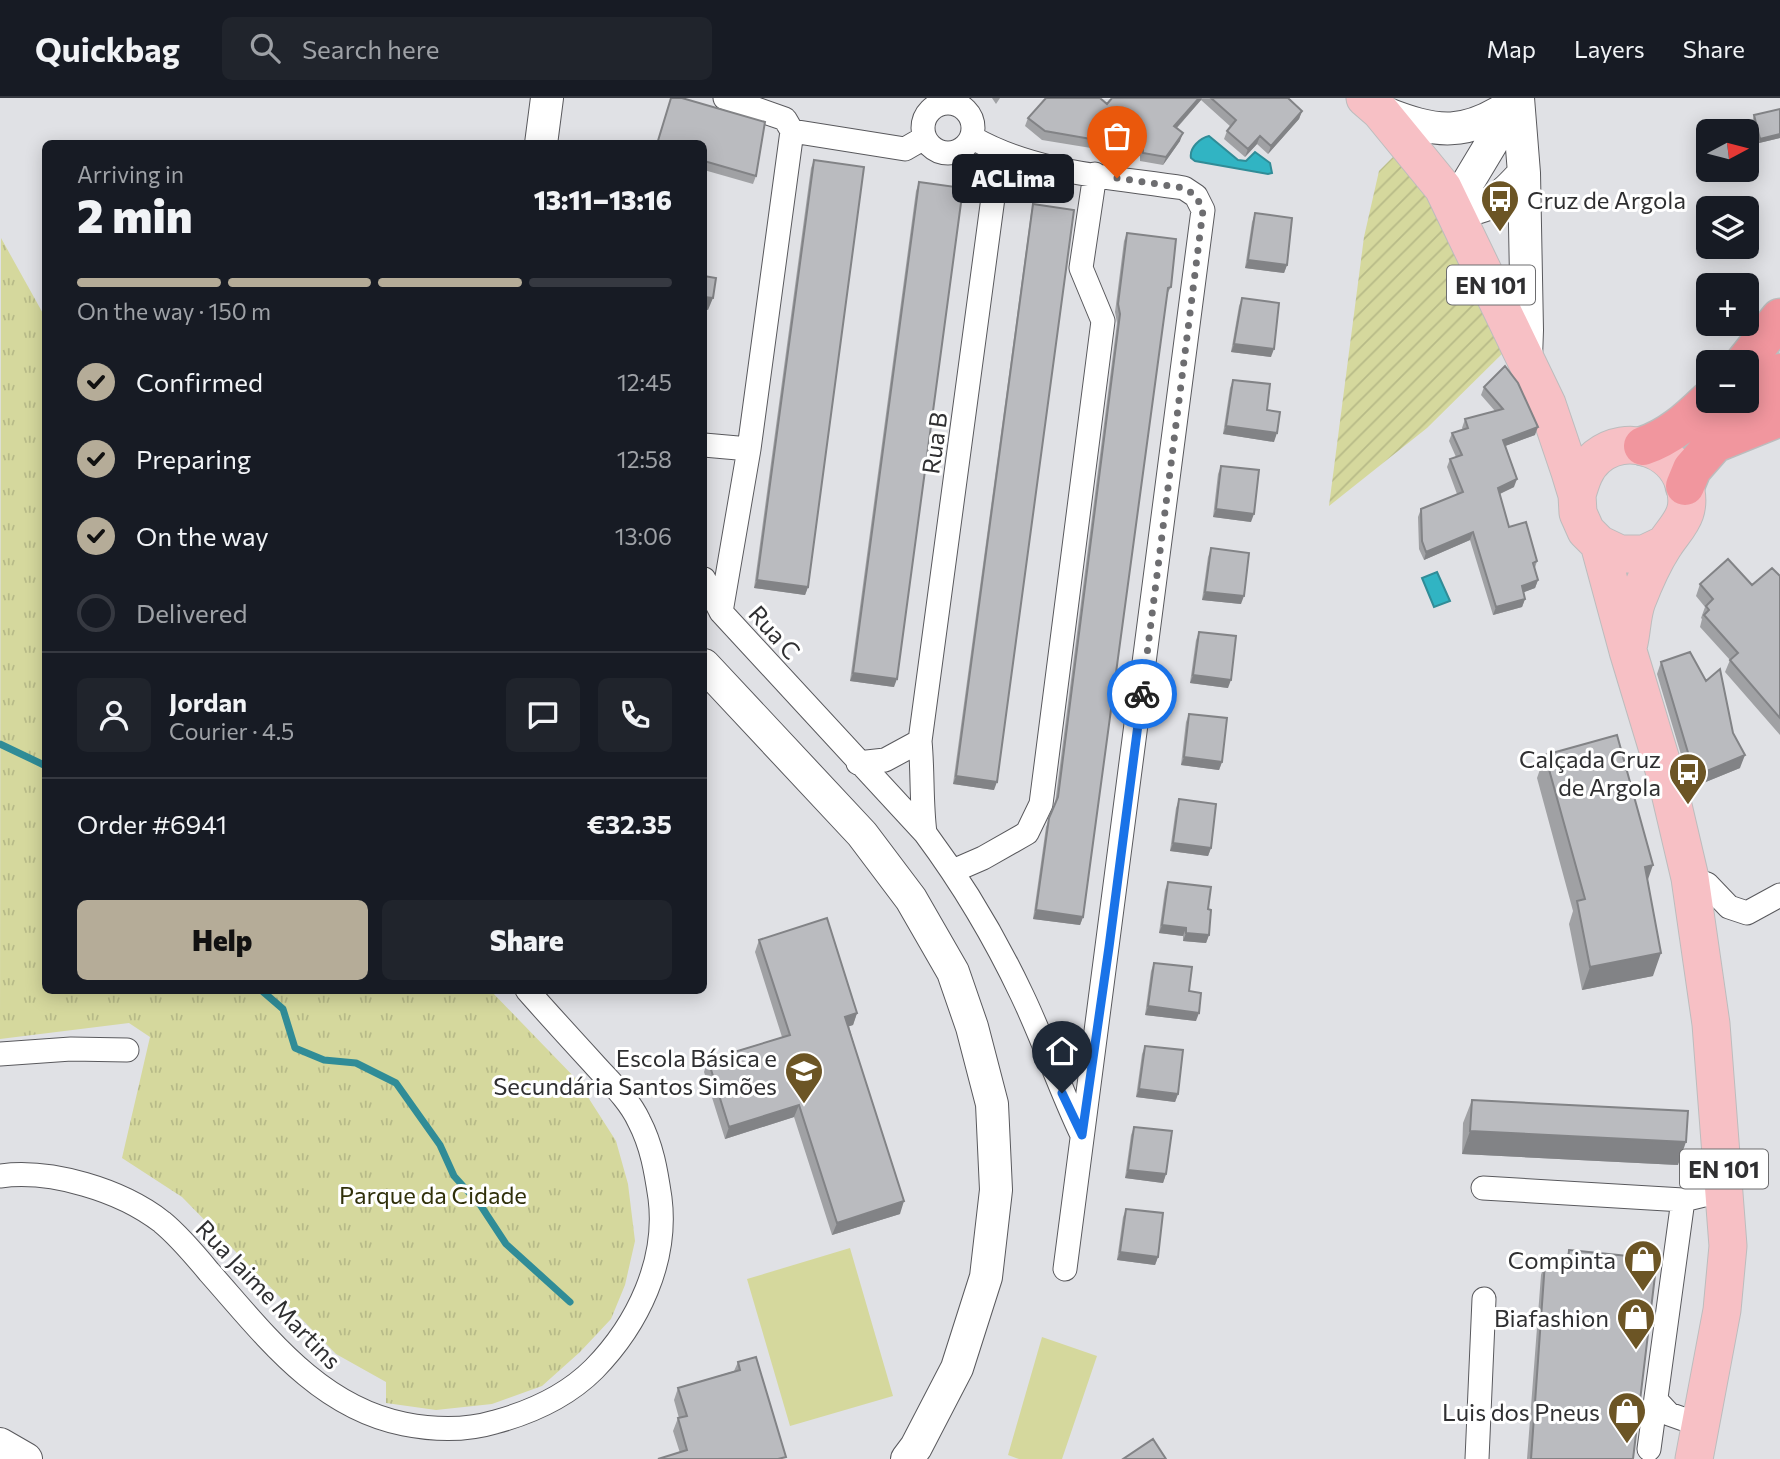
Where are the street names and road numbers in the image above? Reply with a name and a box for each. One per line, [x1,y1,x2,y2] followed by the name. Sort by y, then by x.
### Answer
[1447,266,1535,304] road number: EN 101
[915,410,953,476] street label: Rua B
[743,599,807,665] street label: Rua C
[1680,1150,1768,1188] road number: EN 101
[191,1213,347,1375] street label: Rua Jaime Martins

